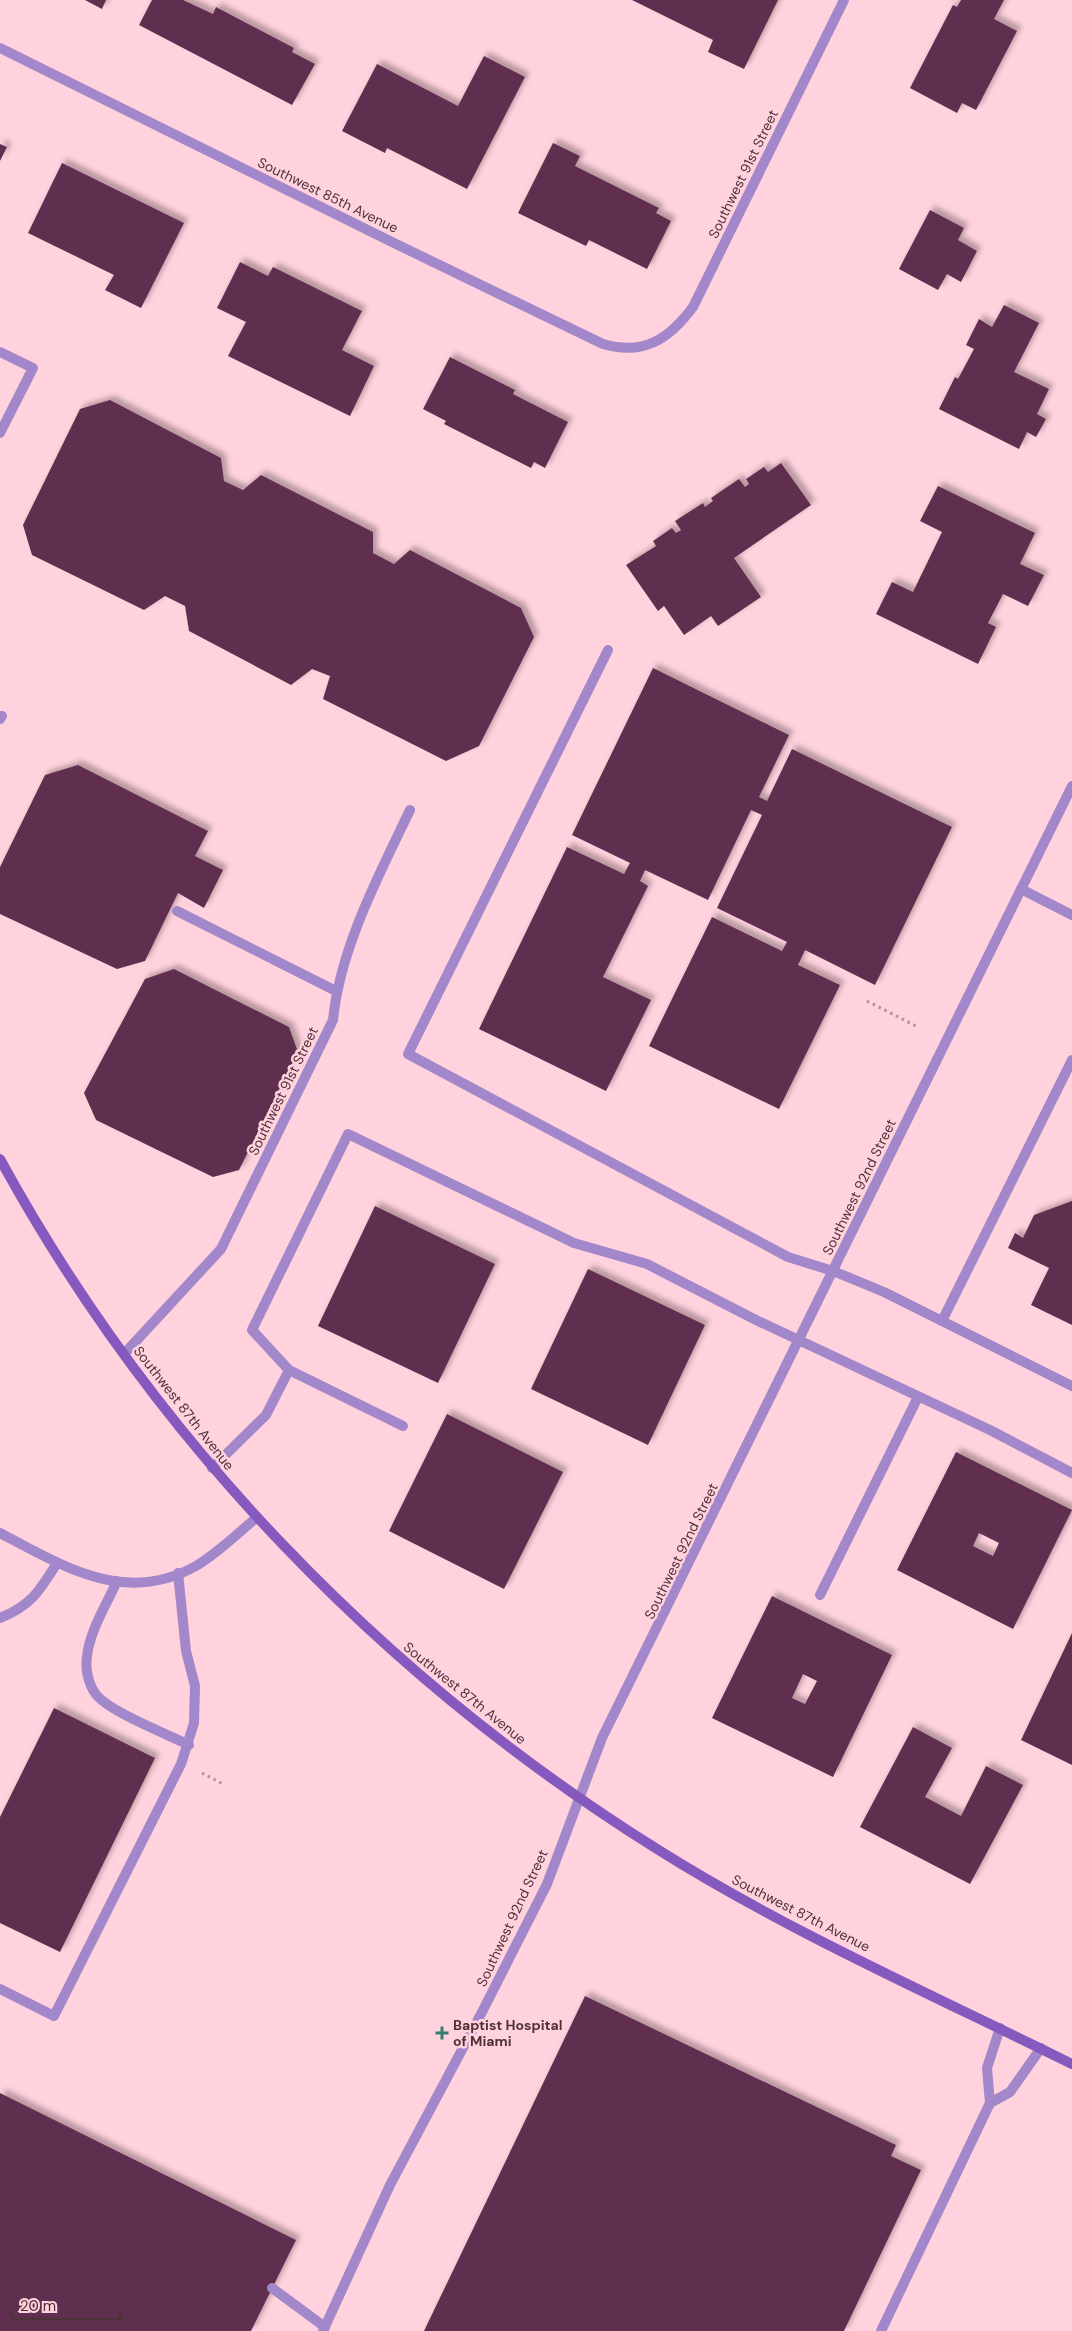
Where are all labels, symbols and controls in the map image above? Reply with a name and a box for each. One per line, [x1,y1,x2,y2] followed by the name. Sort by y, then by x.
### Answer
[704,107,782,241] street label: Southwest 91st Street
[255,153,401,237] street label: Southwest 85th Avenue
[244,1024,322,1158] street label: Southwest 91st Street
[818,1116,900,1258] street label: Southwest 92nd Street
[130,1342,238,1474] street label: Southwest 87th Avenue
[640,1480,722,1622] street label: Southwest 92nd Street
[400,1638,530,1748] street label: Southwest 87th Avenue
[472,1847,552,1989] street label: Southwest 92nd Street
[729,1870,873,1956] street label: Southwest 87th Avenue
[453,2016,563,2050] place label: Baptist Hospital of Miami
[435,2026,449,2040] marker: Baptist Hospital of Miami
[12,2288,120,2320] scale bar
[20,2296,56,2316] text: 20 m

